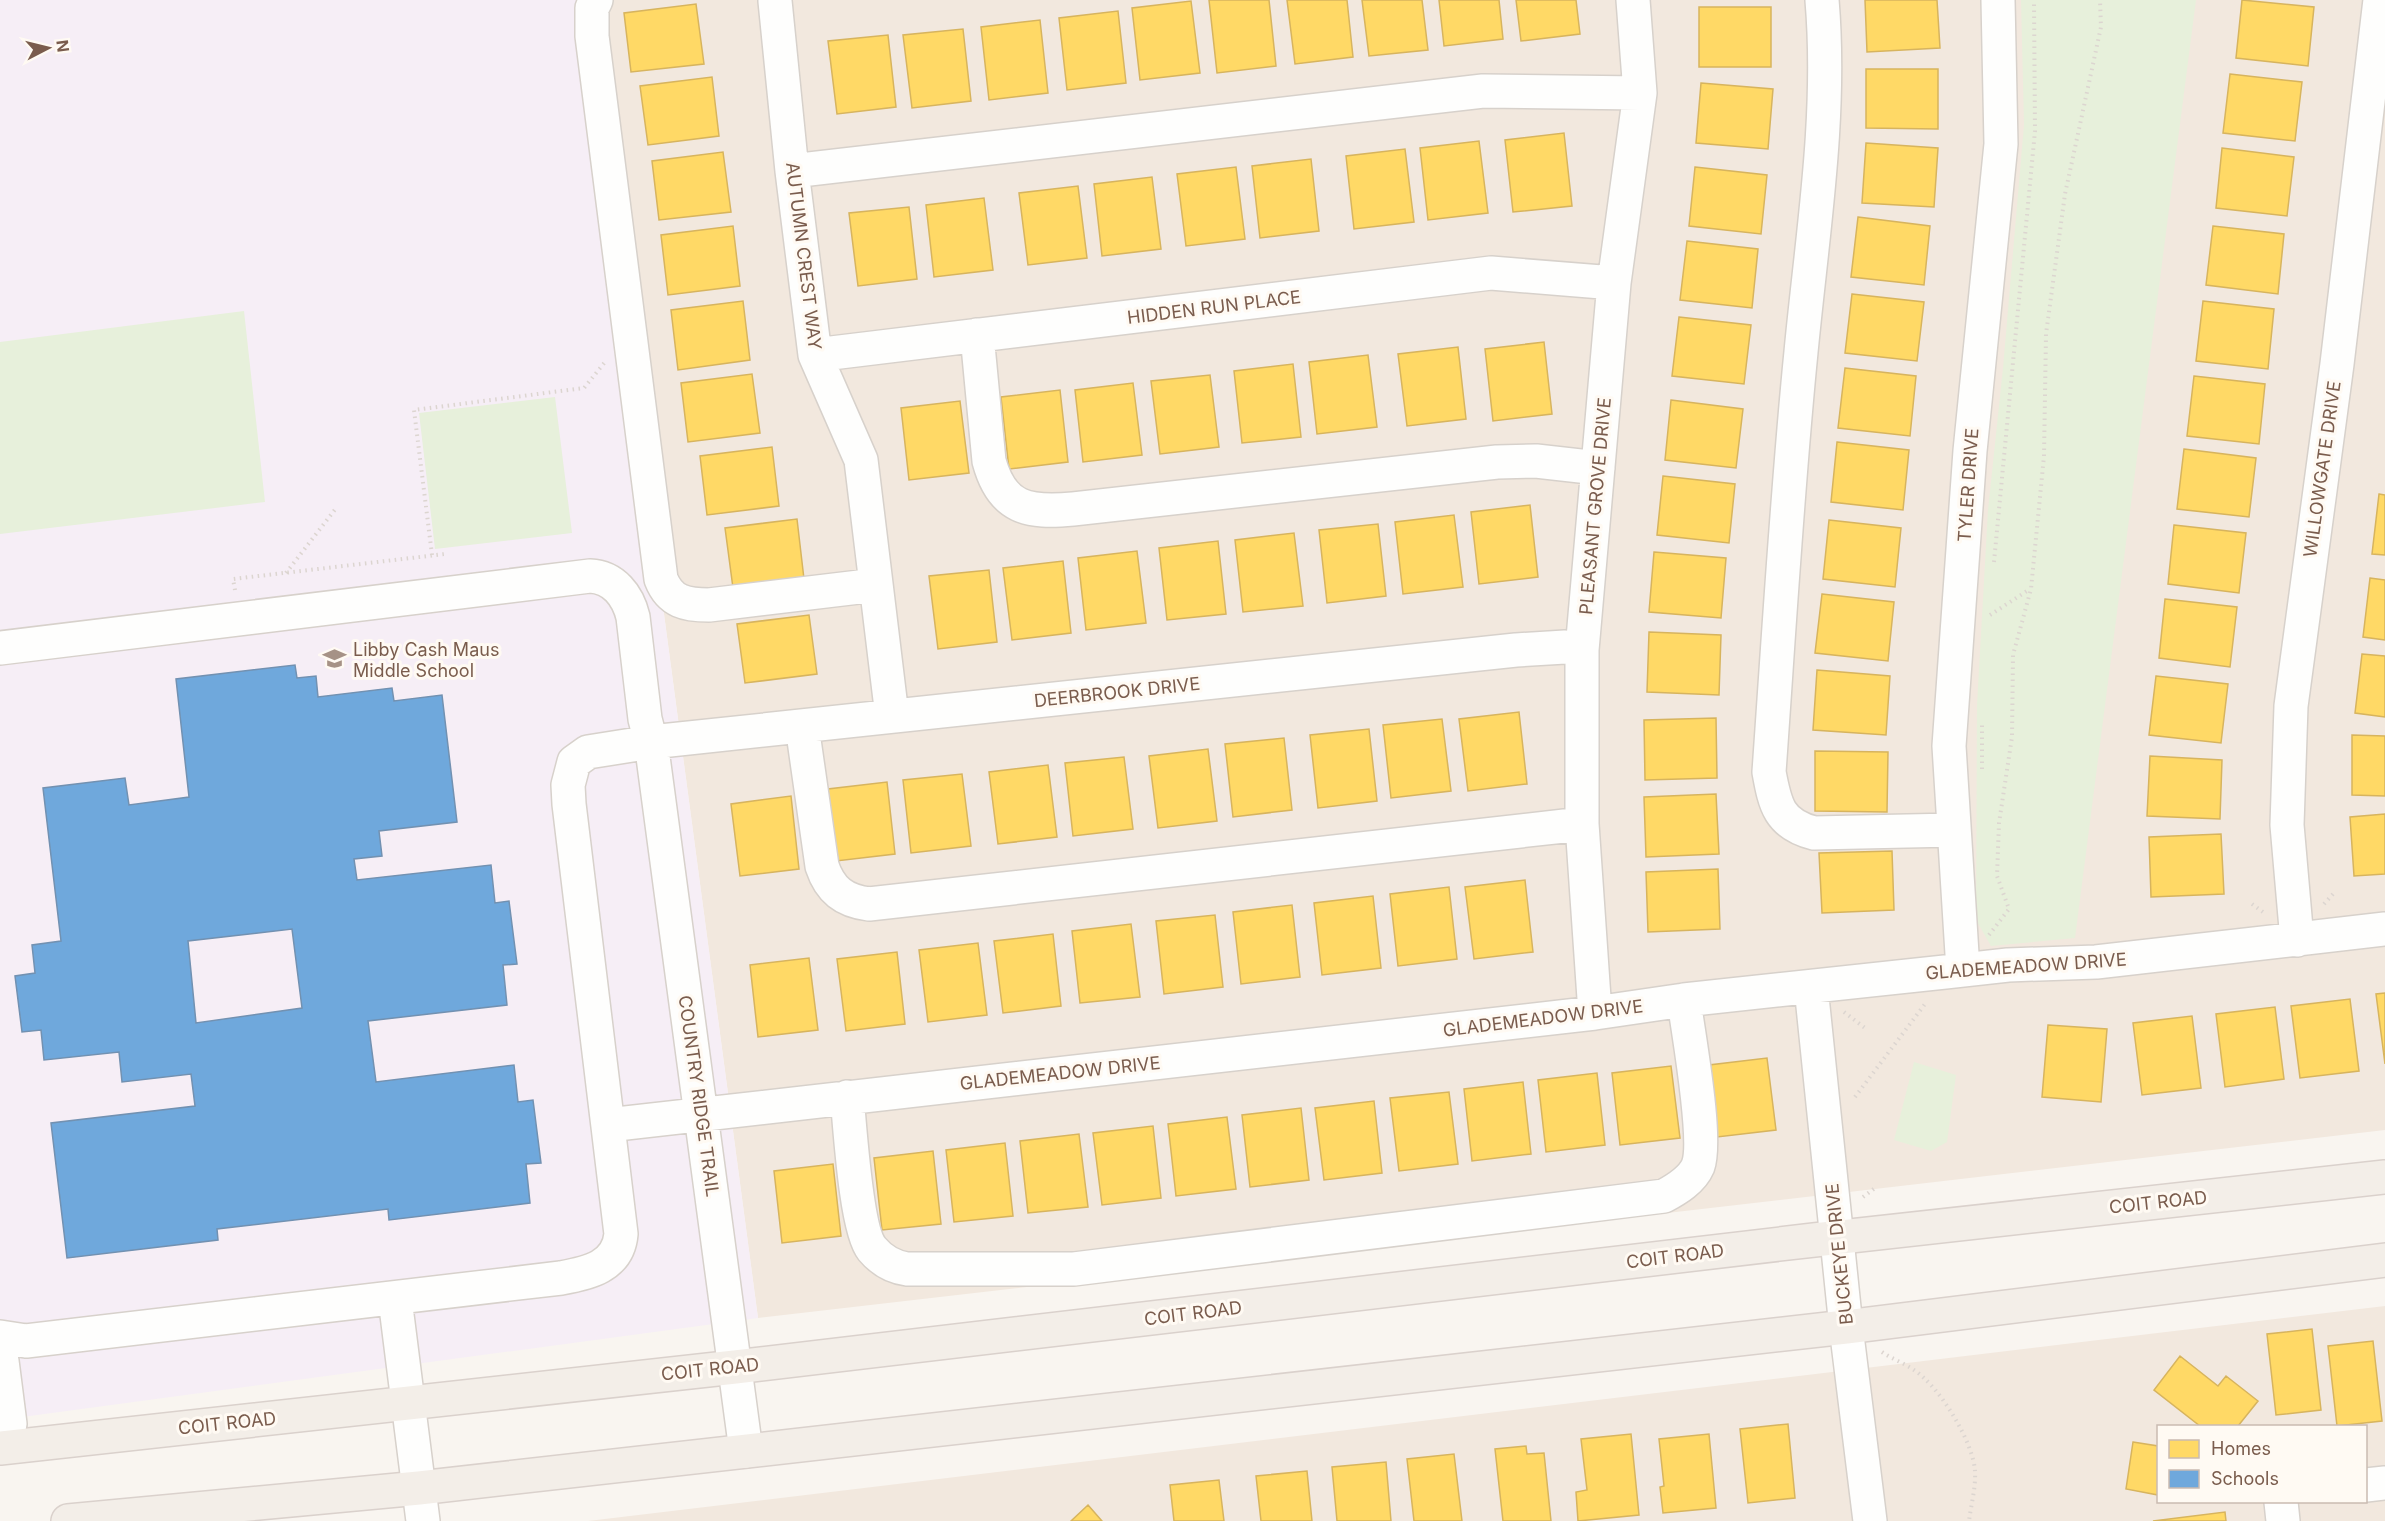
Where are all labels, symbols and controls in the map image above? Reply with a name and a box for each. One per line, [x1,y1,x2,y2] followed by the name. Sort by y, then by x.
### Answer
[18,18,78,78] north arrow
[52,39,74,53] text: N
[782,161,826,351] street label: AUTUMN CREST WAY
[1126,286,1302,328] street label: HIDDEN RUN PLACE
[2299,379,2345,559] street label: WILLOWGATE DRIVE
[1575,396,1615,616] street label: PLEASANT GROVE DRIVE
[1954,427,1982,543] street label: TYLER DRIVE
[353,639,499,681] place label: Libby Cash Maus Middle School
[322,646,348,672] school or university icon: Libby Cash Maus Middle School
[1033,673,1201,711] street label: DEERBROOK DRIVE
[1925,948,2127,984] street label: GLADEMEADOW DRIVE
[674,994,724,1198] street label: COUNTRY RIDGE TRAIL
[1442,995,1644,1041] street label: GLADEMEADOW DRIVE
[959,1052,1161,1094] street label: GLADEMEADOW DRIVE
[1821,1182,1857,1326] street label: BUCKEYE DRIVE
[2108,1186,2208,1218] street label: COIT ROAD
[1625,1240,1725,1272] street label: COIT ROAD
[1143,1297,1243,1329] street label: COIT ROAD
[660,1353,760,1385] street label: COIT ROAD
[177,1407,277,1439] street label: COIT ROAD
[2157,1425,2367,1503] legend
[2211,1438,2271,1459] text: Homes
[2211,1468,2279,1489] text: Schools

